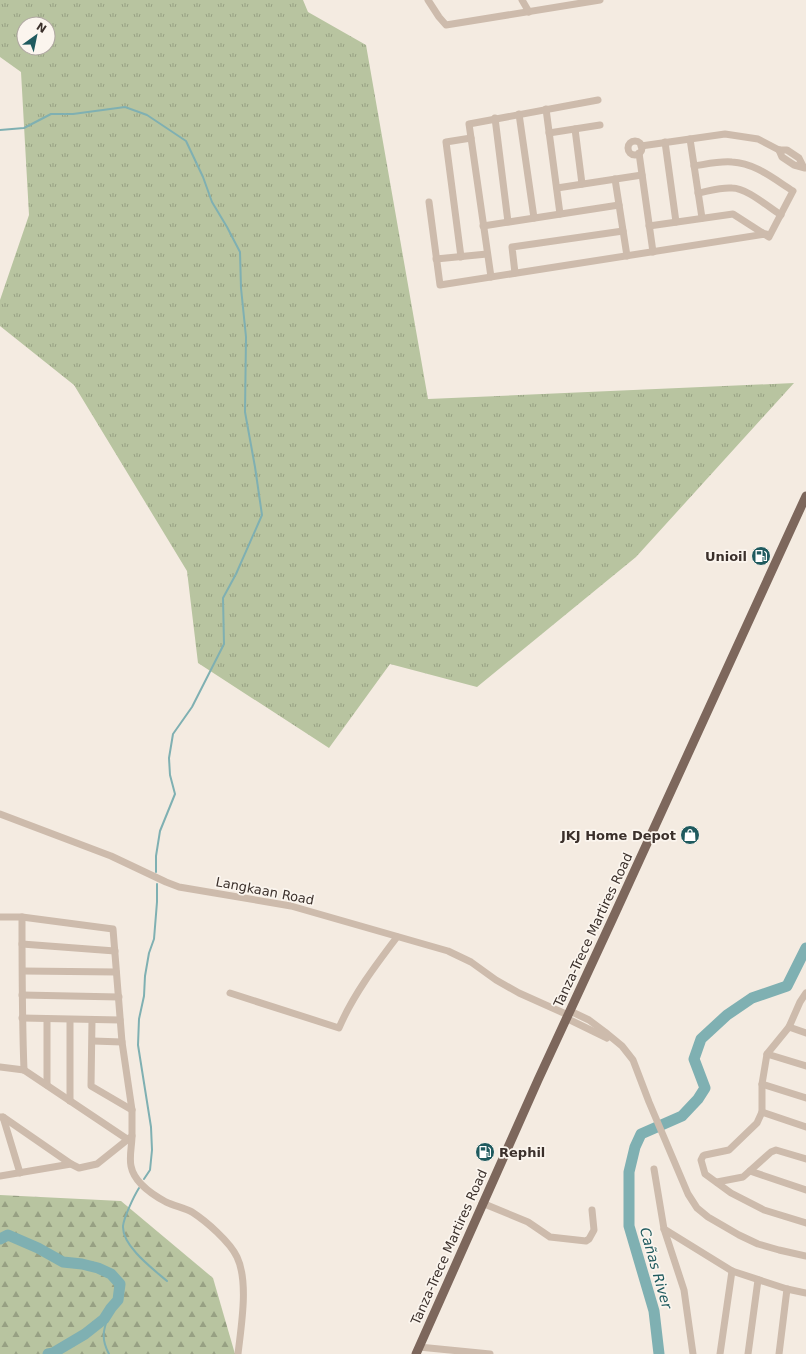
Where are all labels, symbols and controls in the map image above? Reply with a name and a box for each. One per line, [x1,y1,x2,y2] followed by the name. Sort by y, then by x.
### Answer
[16,16,56,56] north arrow
[34,20,49,36] text: N
[750,545,772,567] fuel station icon: Unioil
[705,549,747,564] place label: Unioil
[679,824,701,846] shop icon: JKJ Home Depot
[560,828,676,843] place label: JKJ Home Depot
[550,850,635,1010] street label: Tanza-Trece Martires Road
[215,874,315,908] street label: Langkaan Road
[474,1141,496,1163] fuel station icon: Rephil
[499,1145,545,1160] place label: Rephil
[407,1167,490,1328] street label: Tanza-Trece Martires Road
[637,1226,676,1312] water label: Cañas River

